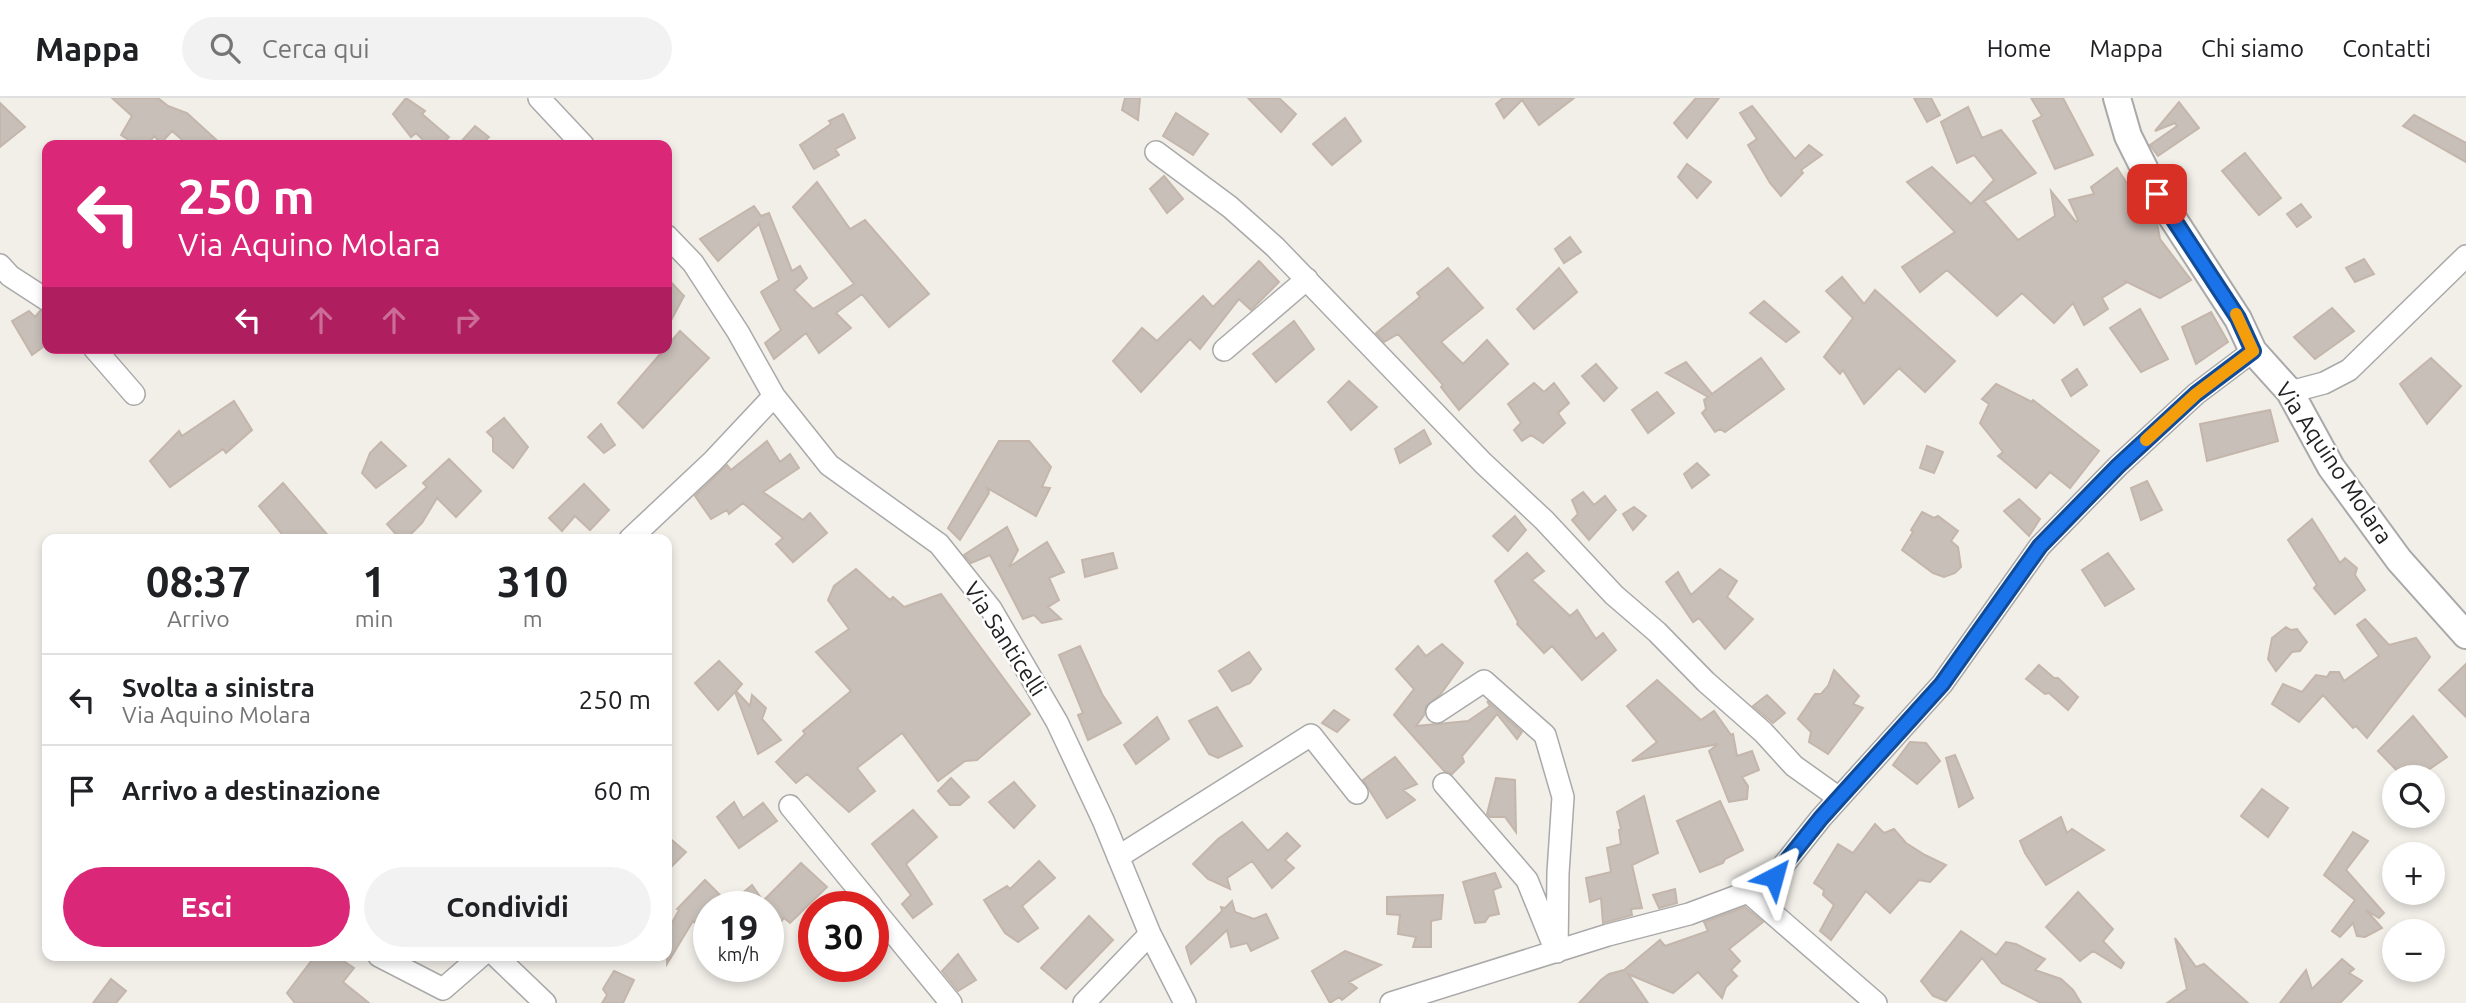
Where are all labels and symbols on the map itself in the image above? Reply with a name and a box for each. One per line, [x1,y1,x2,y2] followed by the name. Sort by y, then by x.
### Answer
[2127,164,2187,224] pin
[2271,377,2398,548] street label: Via Aquino Molara
[959,577,1051,700] street label: Via Santicelli
[1737,840,1811,914] position arrow
[798,891,889,982] speed limit sign: 30

